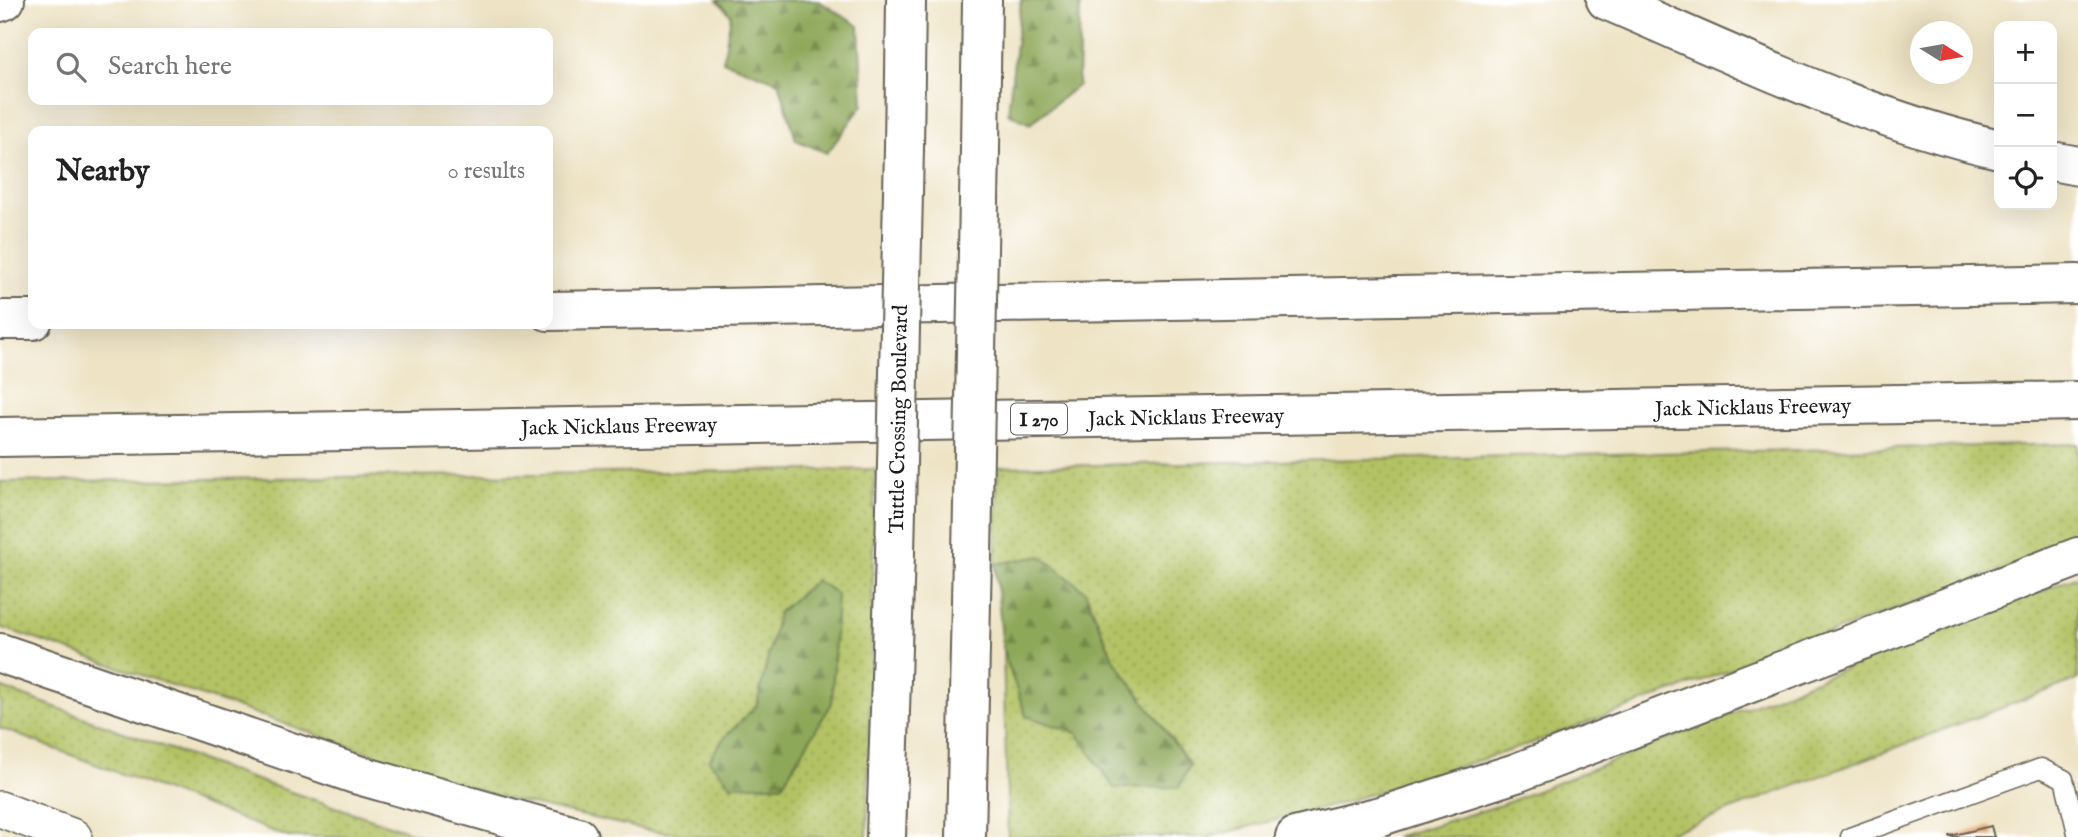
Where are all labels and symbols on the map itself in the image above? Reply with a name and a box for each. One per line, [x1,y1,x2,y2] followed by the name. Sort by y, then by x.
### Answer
[1910,21,1973,84] north arrow
[884,304,915,534] street label: Tuttle Crossing Boulevard
[1653,393,1852,424] street label: Jack Nicklaus Freeway
[1086,403,1285,434] street label: Jack Nicklaus Freeway
[1011,404,1067,434] road number: I 270
[519,412,718,443] street label: Jack Nicklaus Freeway

